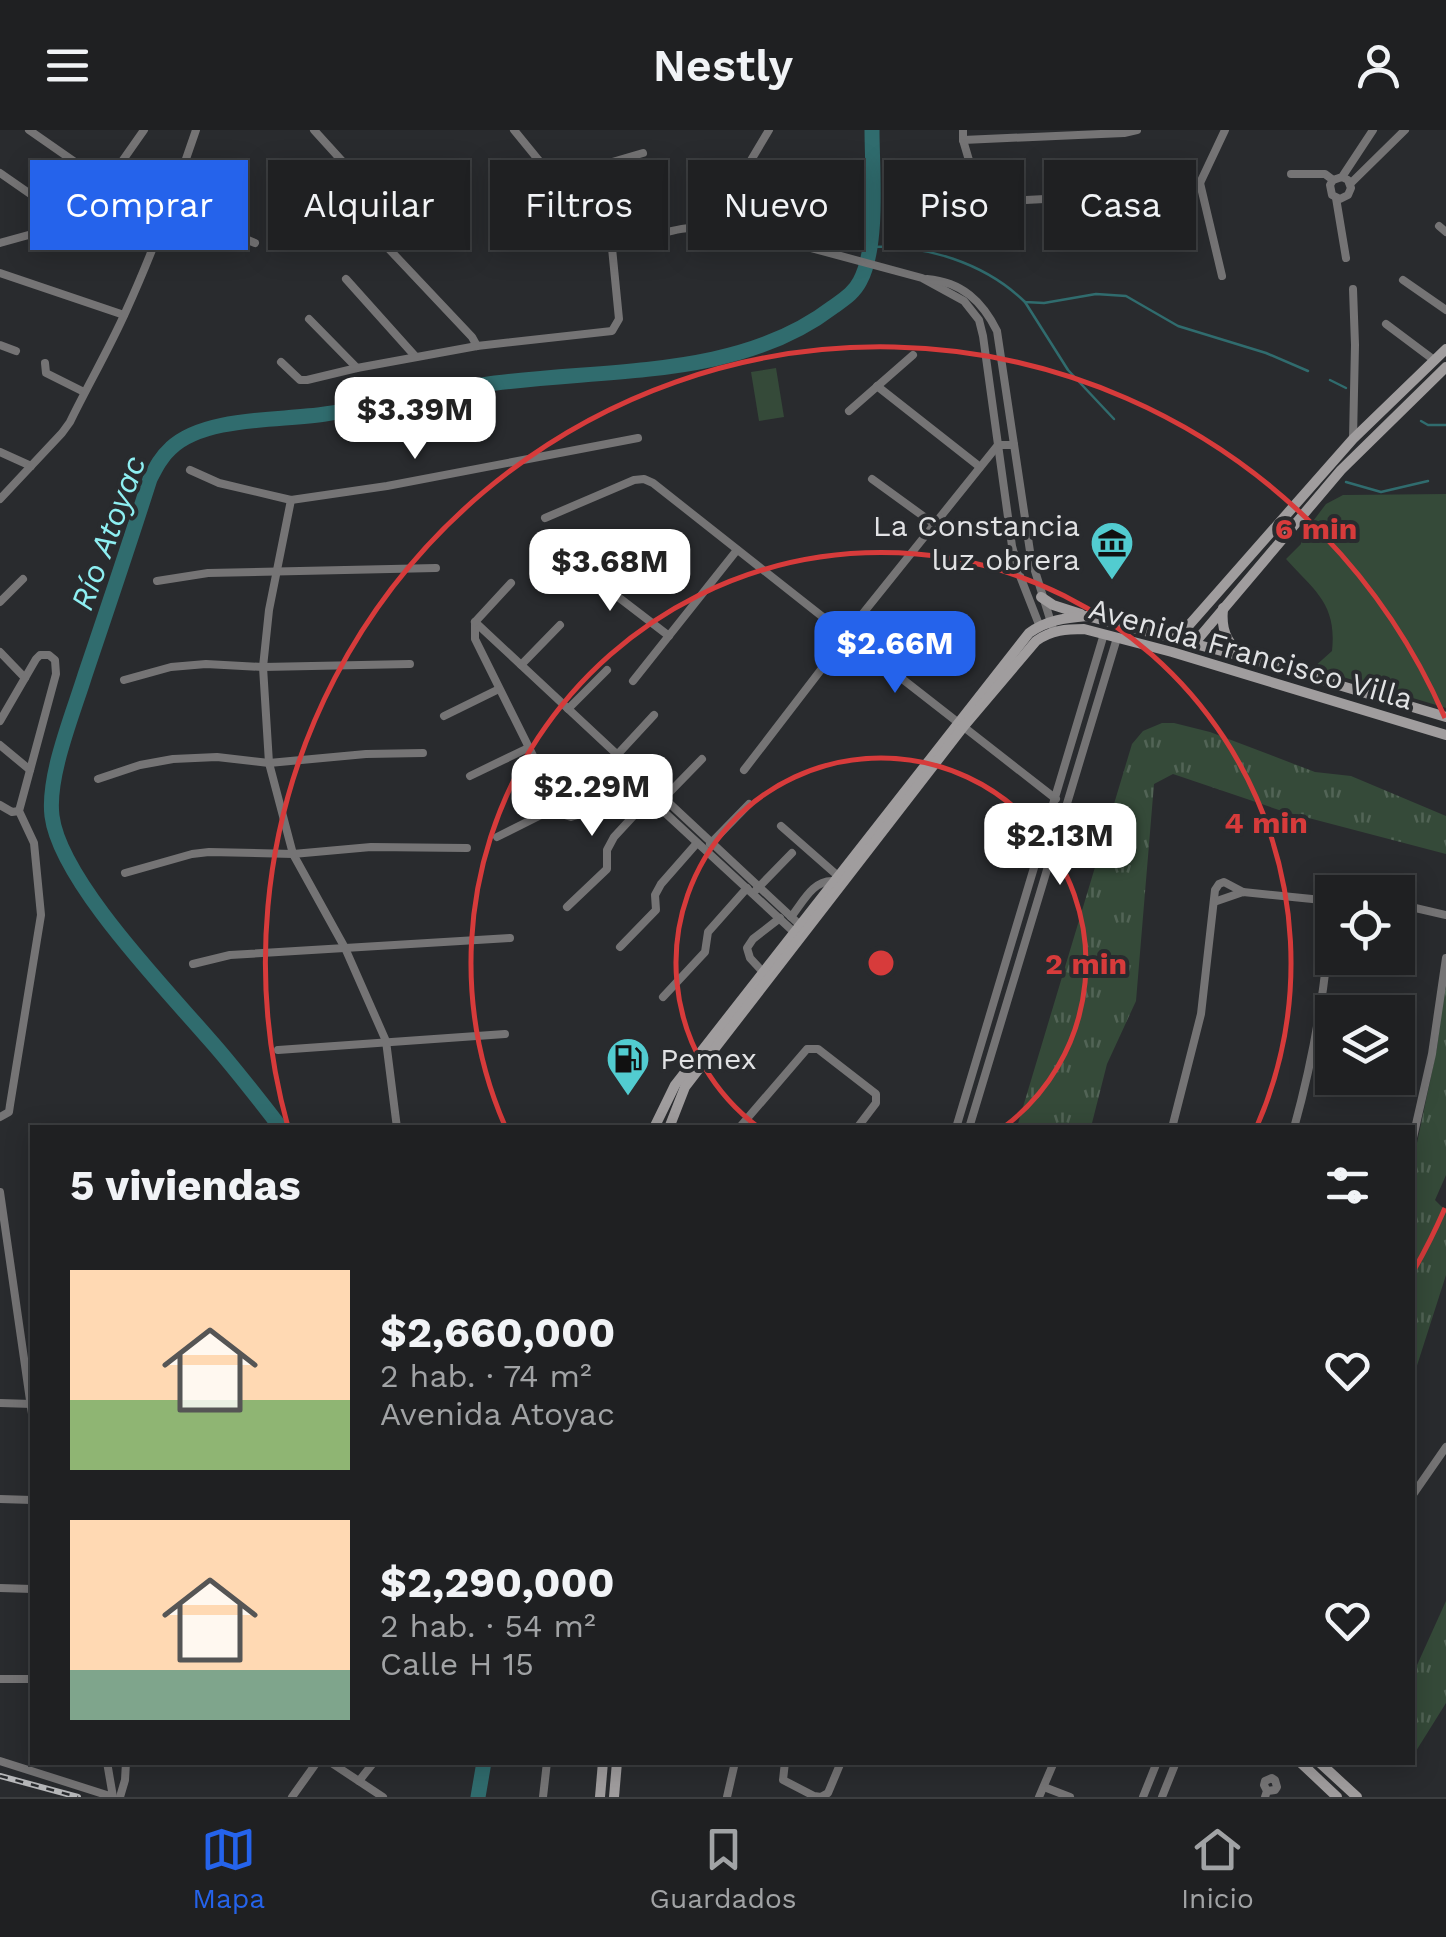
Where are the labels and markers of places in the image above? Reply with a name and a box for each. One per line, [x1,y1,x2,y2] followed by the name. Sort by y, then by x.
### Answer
[334,377,496,462] pin: $3.39M
[873,508,1080,577] place label: La Constancia luz obrera
[1089,520,1135,581] museum icon: La Constancia luz obrera
[529,529,691,614] pin: $3.68M
[814,611,976,696] pin: $2.66M
[511,754,673,839] pin: $2.29M
[979,803,1141,888] pin: $2.13M
[863,945,899,981] centre of rings
[605,1036,651,1097] fuel station icon: Pemex
[660,1041,757,1076] place label: Pemex

